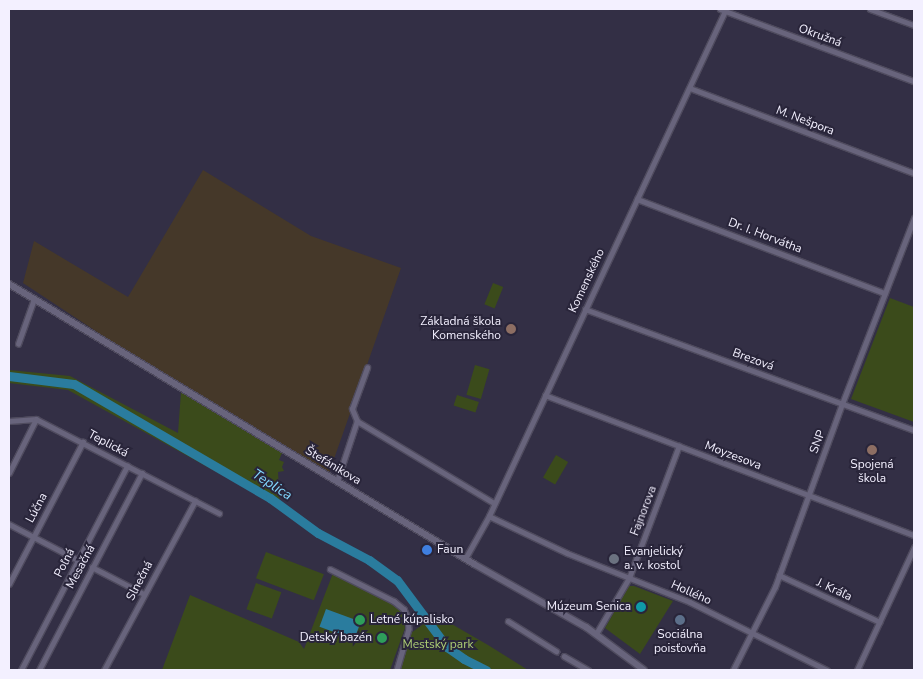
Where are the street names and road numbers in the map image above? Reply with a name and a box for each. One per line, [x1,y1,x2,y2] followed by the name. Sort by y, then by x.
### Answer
[796,22,844,50] street label: Okružná
[774,103,836,139] street label: M. Nešpora
[726,215,804,257] street label: Dr. I. Horvátha
[566,247,608,315] street label: Komenského
[730,346,776,374] street label: Brezová
[85,427,131,461] street label: Teplická
[807,428,829,456] street label: SNP
[703,439,763,473] street label: Moyzesova
[302,444,364,488] street label: Štefánikova
[628,484,660,538] street label: Fajnorova
[23,491,51,525] street label: Lúčna
[63,543,99,591] street label: Mesačná
[52,546,78,580] street label: Poľná
[124,559,156,603] street label: Slnečná
[814,576,854,604] street label: J. Kráľa
[669,578,713,608] street label: Hollého

